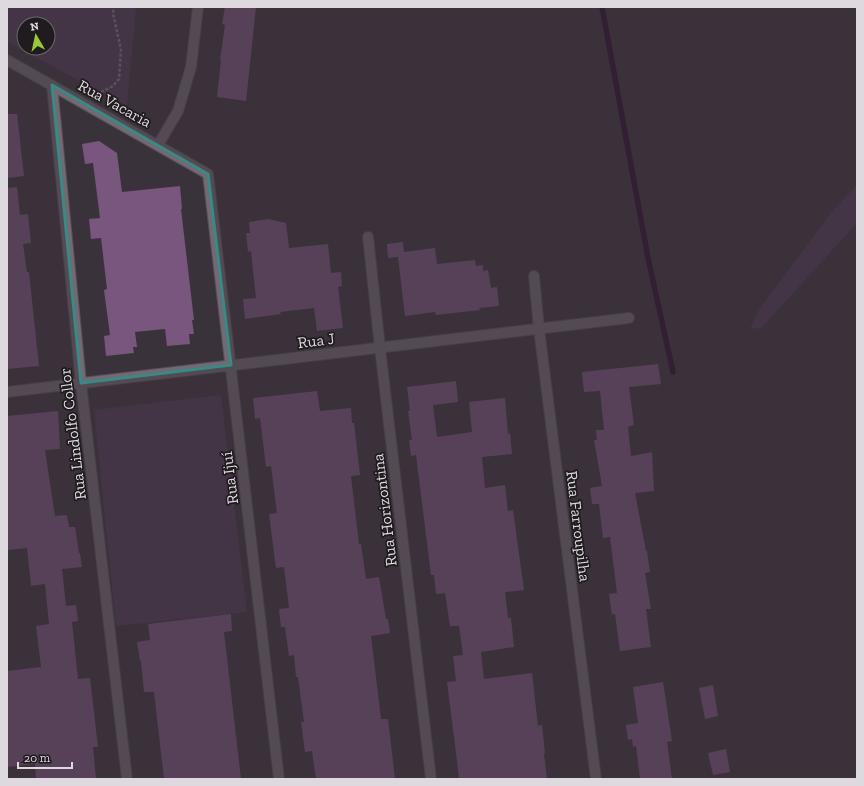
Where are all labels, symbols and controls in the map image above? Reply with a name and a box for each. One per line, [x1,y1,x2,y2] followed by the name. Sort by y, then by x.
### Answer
[16,16,56,56] north arrow
[29,19,40,34] text: N
[75,76,155,131] street label: Rua Vacaria
[296,329,336,352] street label: Rua J
[55,367,90,501] street label: Rua Lindolfo Collor
[217,450,242,505] street label: Rua Ijuí
[368,452,401,567] street label: Rua Horizontina
[562,470,595,583] street label: Rua Farroupilha
[18,744,72,770] scale bar
[24,751,51,765] text: 20 m

